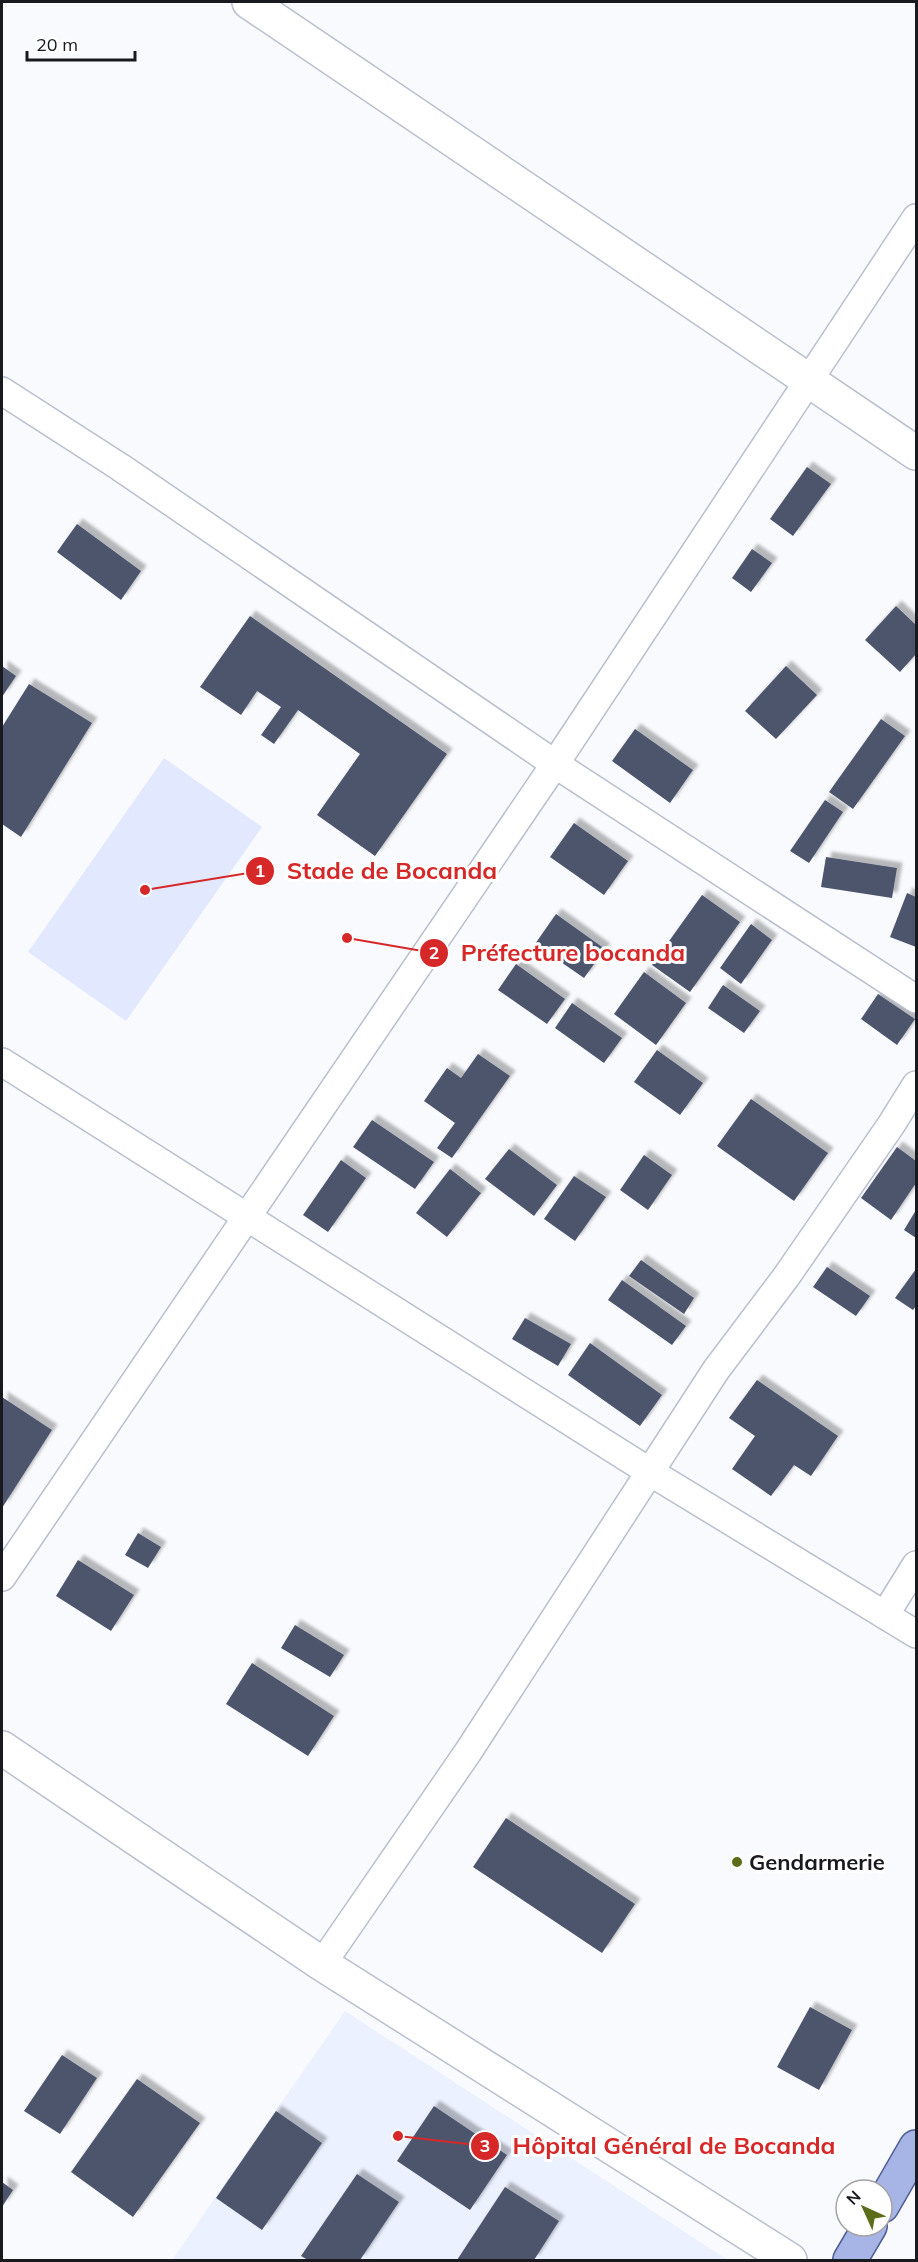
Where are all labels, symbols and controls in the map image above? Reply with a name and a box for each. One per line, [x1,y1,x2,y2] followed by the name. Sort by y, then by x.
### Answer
[27,24,135,62] scale bar
[36,33,78,56] text: 20 m
[245,850,510,892] callout: Stade de Bocanda
[287,855,497,885] text: Stade de Bocanda
[255,859,265,882] text: 1
[419,932,698,974] callout: Préfecture bocanda
[461,937,685,967] text: Préfecture bocanda
[429,941,439,964] text: 2
[749,1848,885,1876] place label: Gendarmerie
[730,1855,744,1869] marker: Gendarmerie
[470,2125,847,2167] callout: Hôpital Général de Bocanda
[513,2130,835,2160] text: Hôpital Général de Bocanda
[480,2134,490,2157] text: 3
[834,2178,894,2238] north arrow
[842,2186,865,2209] text: N

